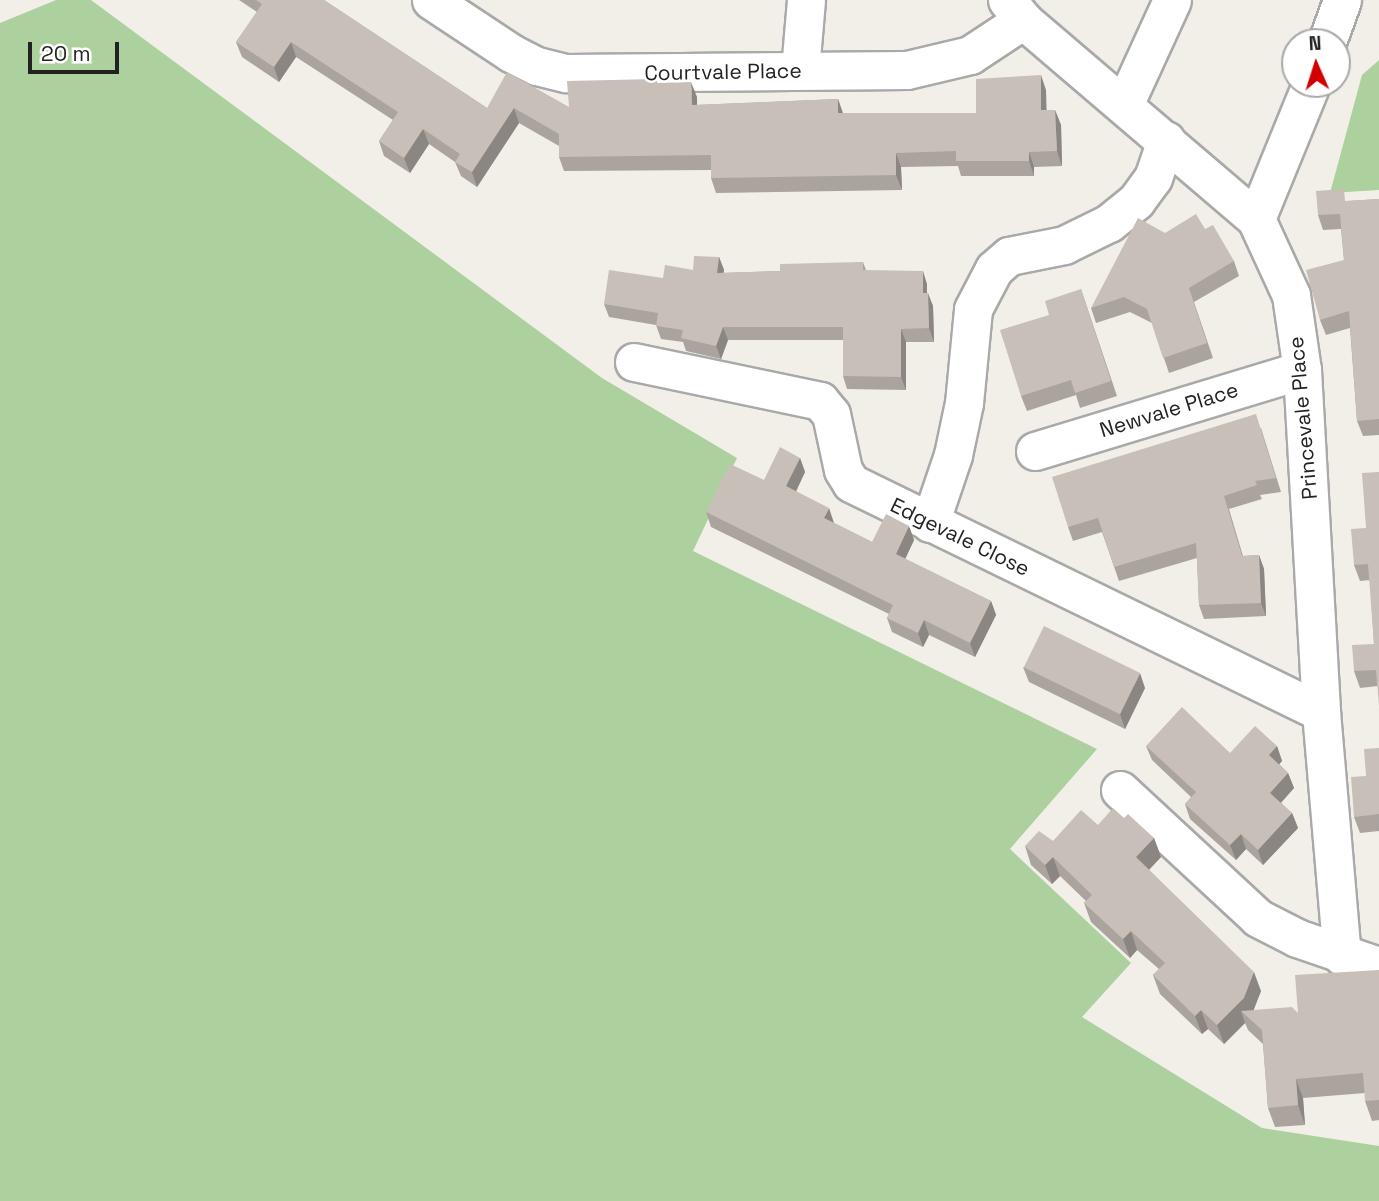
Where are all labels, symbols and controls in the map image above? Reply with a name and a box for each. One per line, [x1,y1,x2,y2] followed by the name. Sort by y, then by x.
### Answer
[32,28,122,72] scale bar
[1281,28,1351,98] north arrow
[1308,31,1322,56] text: N
[41,40,91,67] text: 20 m
[644,58,802,86] street label: Courtvale Place
[1283,335,1323,501] street label: Princevale Place
[1097,377,1241,443] street label: Newvale Place
[886,492,1034,582] street label: Edgevale Close

